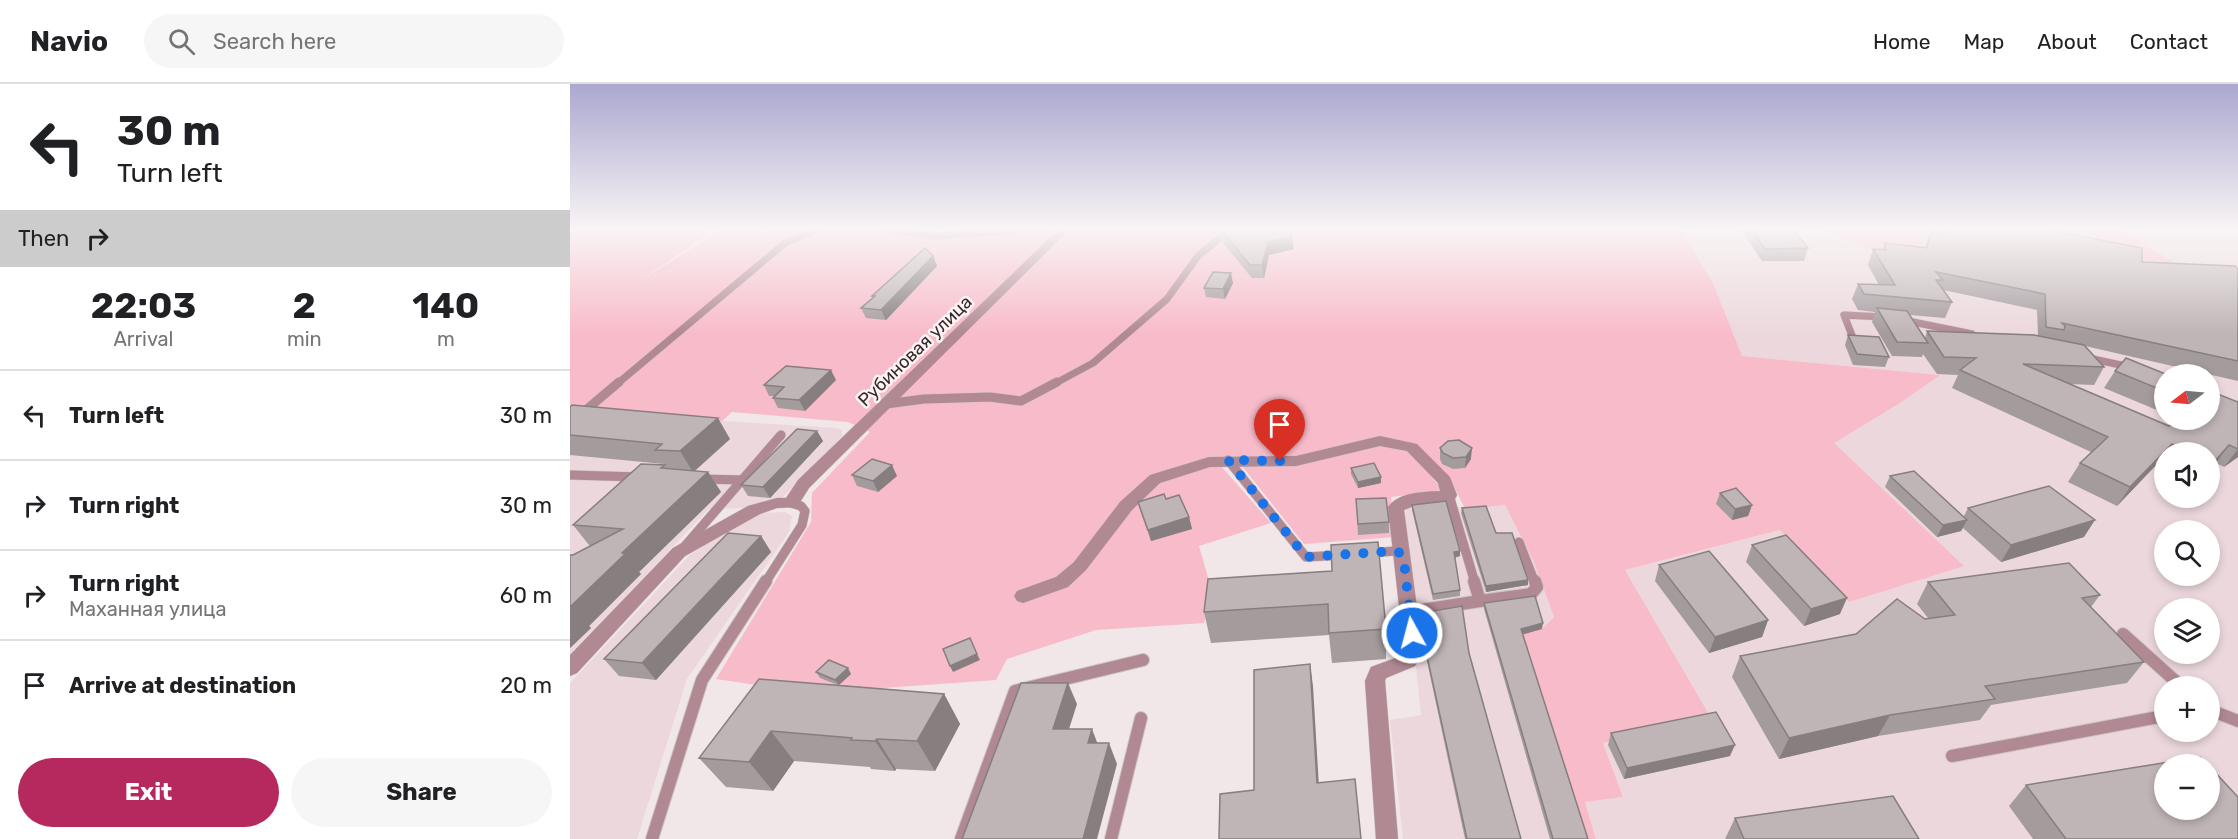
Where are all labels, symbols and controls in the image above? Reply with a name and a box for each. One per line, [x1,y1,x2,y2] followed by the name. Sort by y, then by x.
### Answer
[144,14,564,68] search box
[30,25,108,58] text: Navio
[165,25,198,58] icon: search
[213,28,336,55] text: Search here
[1873,29,1930,54] text: Home
[1963,29,2004,54] text: Map
[2037,29,2097,54] text: About
[2130,29,2208,54] text: Contact
[117,106,221,156] text: 30 m
[18,108,96,186] icon: left
[117,157,222,189] text: Turn left
[81,222,114,255] icon: right
[18,225,69,252] text: Then
[91,284,196,327] text: 22:03
[293,284,316,327] text: 2
[412,284,479,327] text: 140
[853,291,977,411] street label: Рубиновая улица
[113,327,173,351] text: Arrival
[287,327,322,351] text: min
[437,327,455,351] text: m
[2154,364,2220,430] north arrow
[2154,364,2220,820] map controls
[18,399,51,432] icon: left
[1254,399,1305,461] pin
[69,402,164,429] text: Turn left
[500,402,552,429] text: 30 m
[1263,408,1296,441] icon: arrive
[2154,442,2220,508] button: sound
[18,489,51,522] icon: right
[69,492,179,519] text: Turn right
[500,492,552,519] text: 30 m
[2154,520,2220,586] button: search
[69,570,179,597] text: Turn right
[18,579,51,612] icon: right
[500,582,552,609] text: 60 m
[69,597,226,621] text: Маханная улица
[2154,598,2220,664] button: layers
[1380,601,1444,665] position arrow
[18,669,51,702] icon: arrive
[69,672,296,699] text: Arrive at destination
[500,672,552,699] text: 20 m
[2154,676,2220,742] button: +
[2154,754,2220,820] button: −
[18,758,279,827] button: Exit
[291,758,552,827] button: Share

